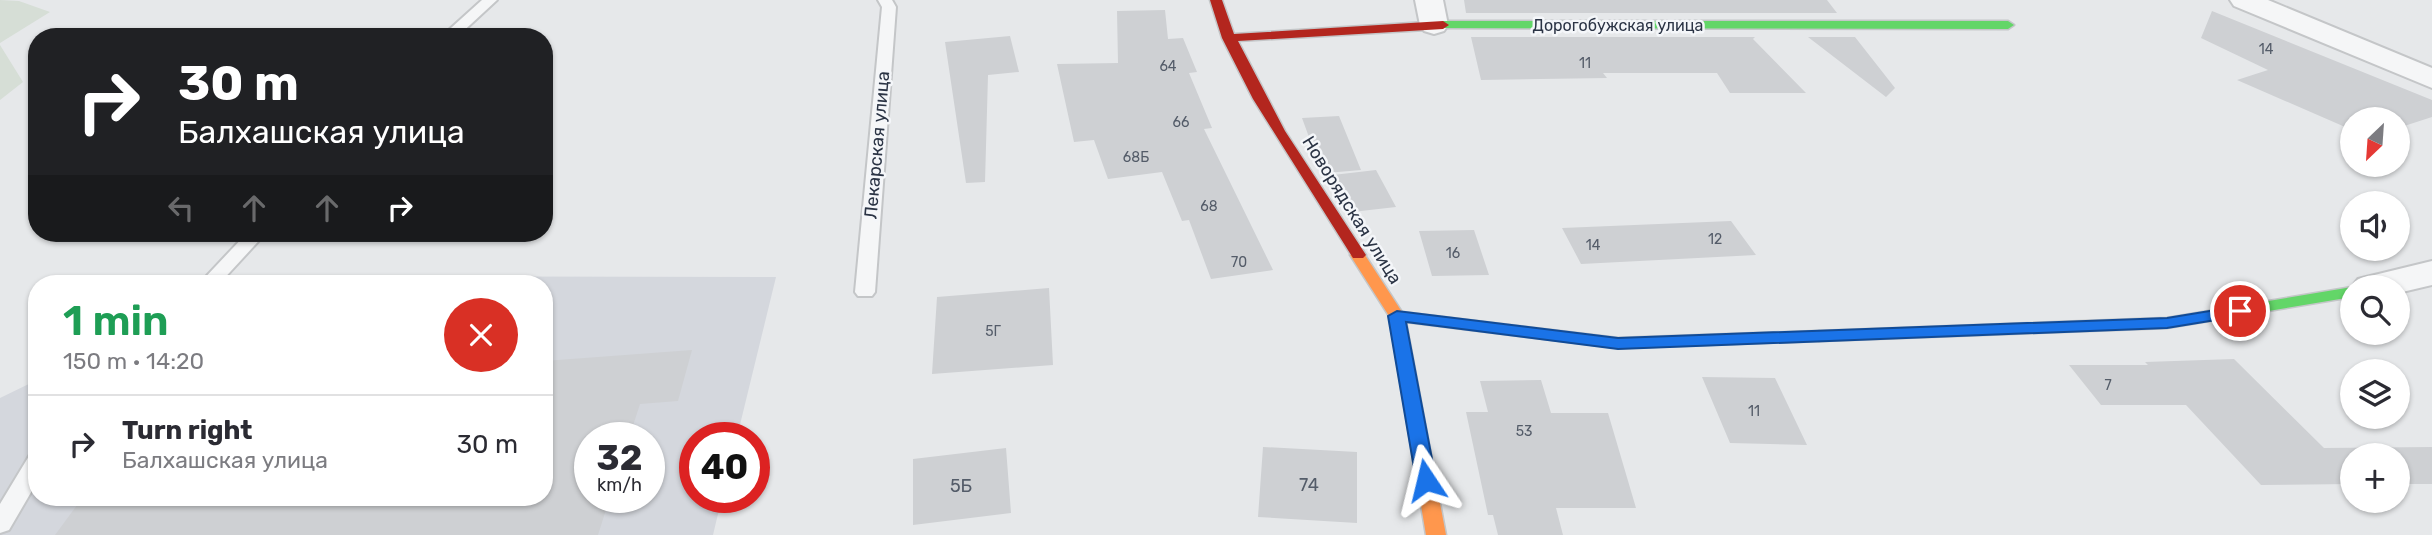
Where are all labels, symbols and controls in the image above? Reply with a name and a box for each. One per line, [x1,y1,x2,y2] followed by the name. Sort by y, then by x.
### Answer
[1533,16,1703,35] street label: Дорогобужская улица
[2259,41,2274,58] house number: 14
[178,54,299,112] text: 30 m
[1579,55,1591,72] house number: 11
[63,56,154,147] icon: right
[1159,58,1177,75] house number: 64
[860,70,894,220] street label: Лекарская улица
[2340,107,2410,177] north arrow
[2340,107,2410,513] map controls
[178,113,465,151] text: Балхашская улица
[1173,114,1189,131] house number: 66
[1298,132,1406,288] street label: Новорядская улица
[1123,149,1149,166] house number: 68Б
[162,189,200,227] icon: left
[235,189,273,227] icon: ahead
[308,189,346,227] icon: ahead
[381,189,419,227] icon: right
[2340,191,2410,261] button: sound
[1200,198,1218,215] house number: 68
[1708,231,1722,248] house number: 12
[1586,237,1601,254] house number: 14
[1446,245,1460,262] house number: 16
[1231,254,1247,271] house number: 70
[2340,275,2410,345] button: search
[2210,281,2270,341] pin
[2221,292,2259,330] icon: arrive
[63,296,169,346] text: 1 min
[444,298,518,372] button: close
[985,323,1001,340] house number: 5Г
[63,347,204,375] text: 150 m · 14:20
[2340,359,2410,429] button: layers
[2104,377,2112,394] house number: 7
[1748,403,1760,420] house number: 11
[122,415,252,446] text: Turn right
[679,422,770,513] speed limit sign: 40
[1516,423,1532,440] house number: 53
[63,425,101,463] icon: right
[456,429,518,460] text: 30 m
[597,437,642,479] text: 32
[1389,443,1463,517] position arrow
[2340,443,2410,513] button: +
[122,446,328,474] text: Балхашская улица
[597,474,642,496] text: km/h
[1299,474,1319,496] house number: 74
[950,475,972,497] house number: 5Б

